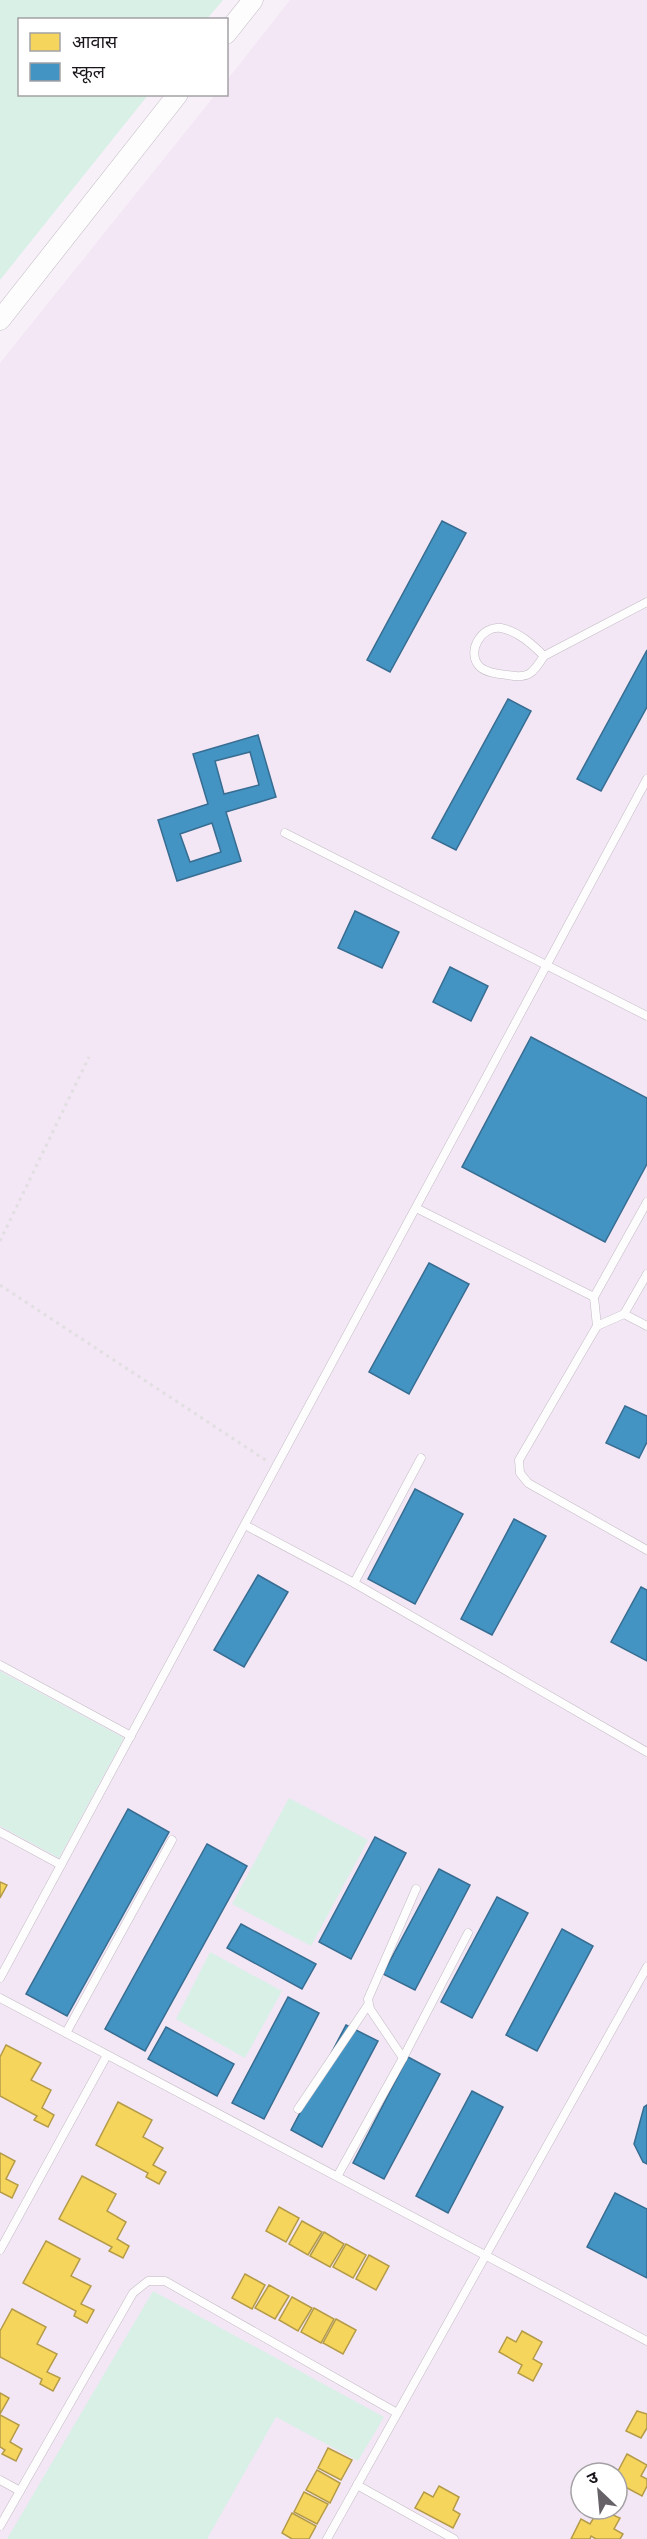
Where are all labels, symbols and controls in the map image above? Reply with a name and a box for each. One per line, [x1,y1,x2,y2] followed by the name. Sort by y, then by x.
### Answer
[18,18,228,96] legend
[72,30,118,53] text: आवास
[72,60,106,84] text: स्कूल
[569,2461,629,2521] north arrow
[584,2466,602,2489] text: उ

